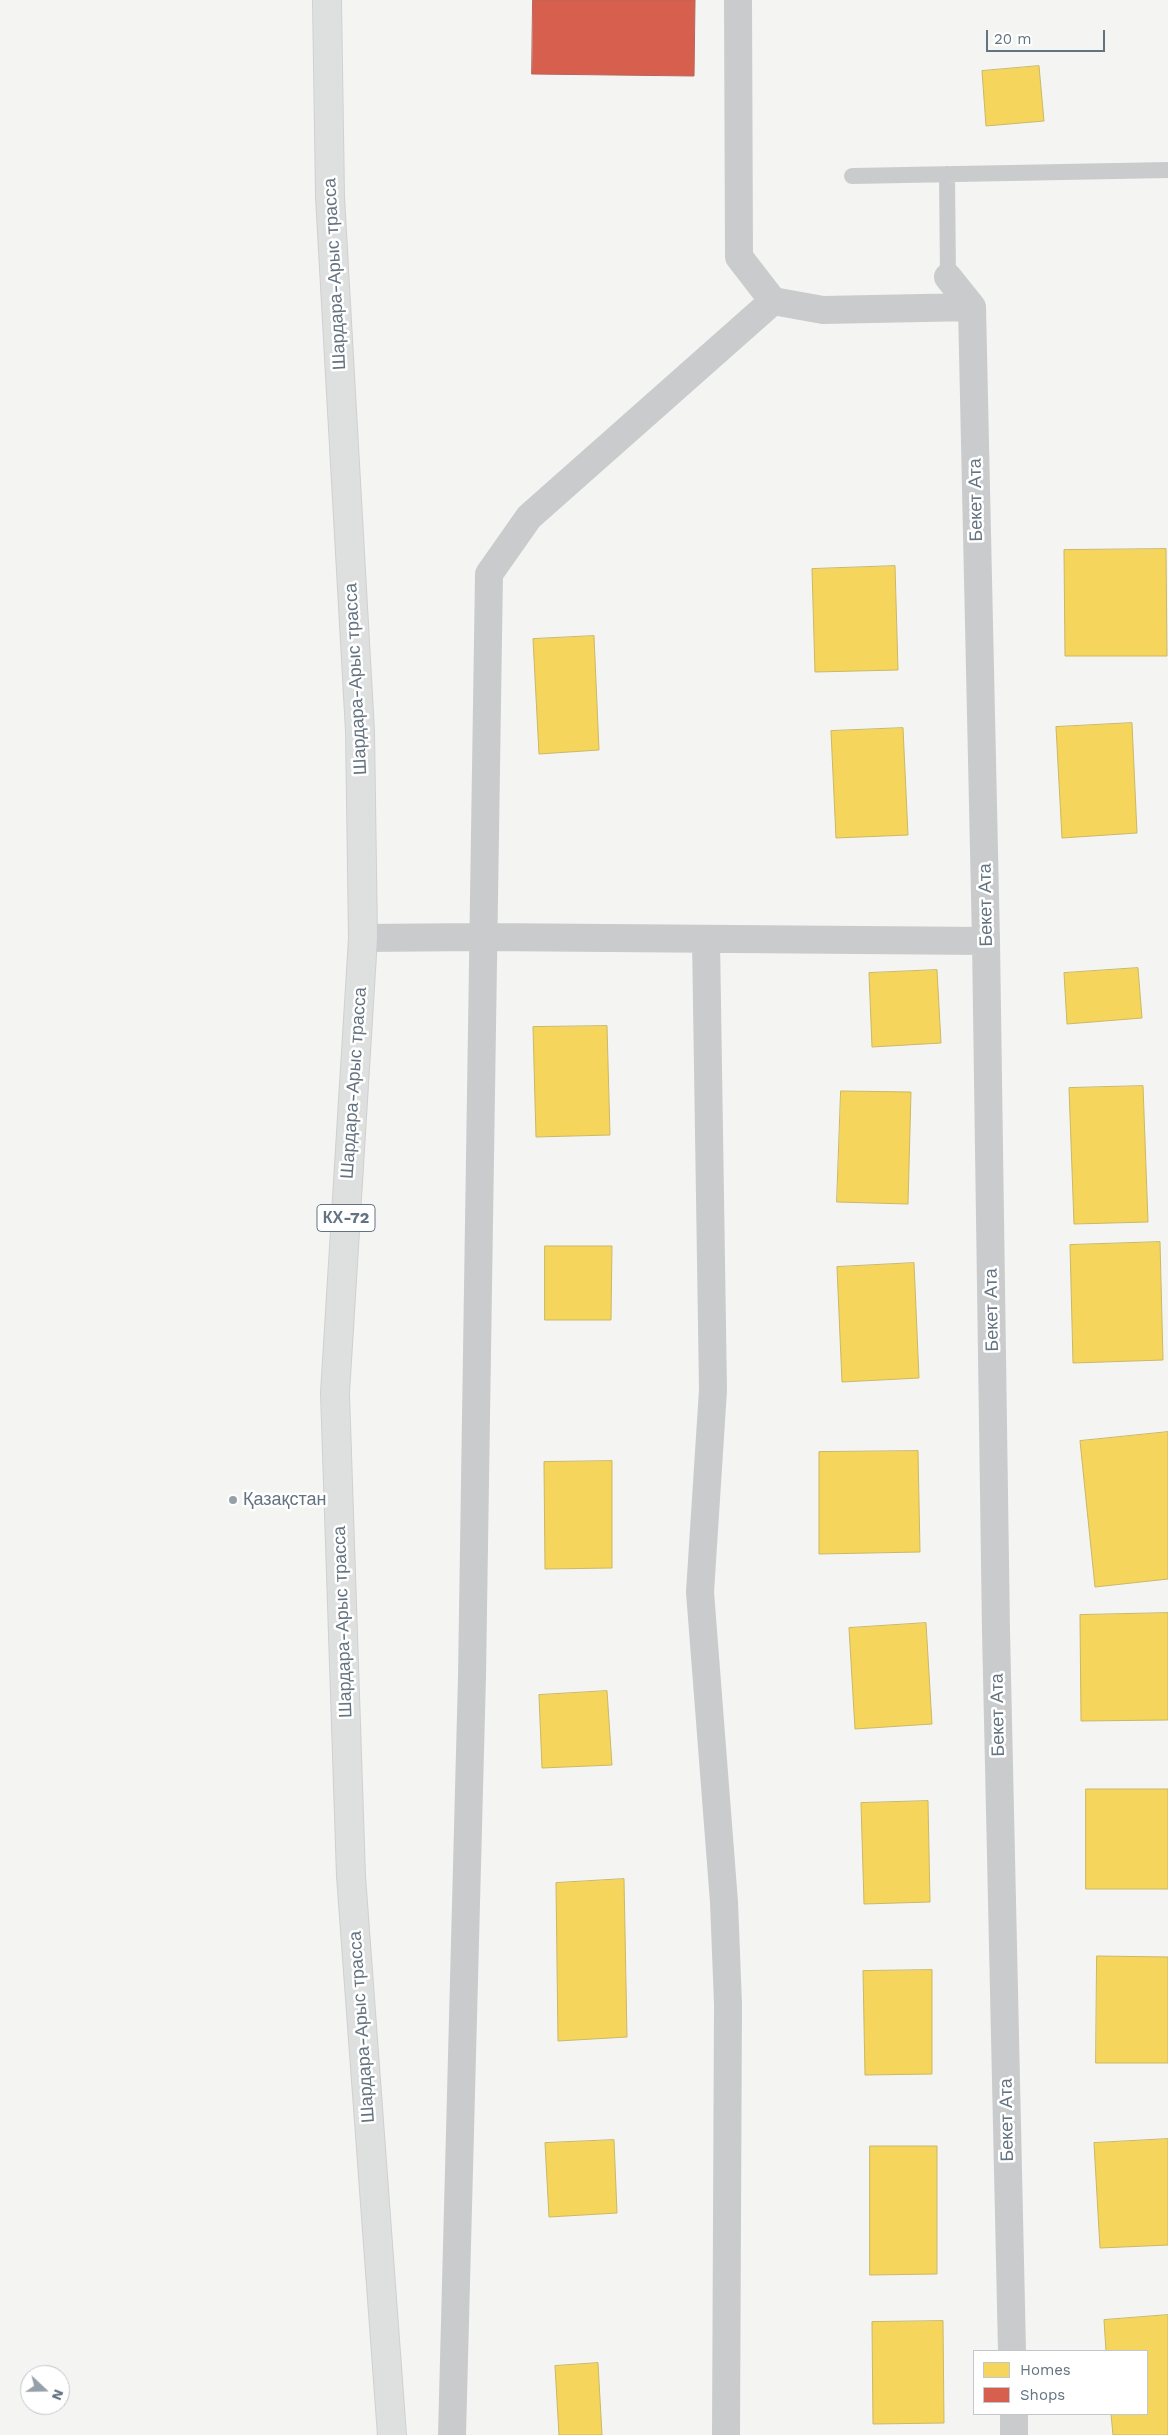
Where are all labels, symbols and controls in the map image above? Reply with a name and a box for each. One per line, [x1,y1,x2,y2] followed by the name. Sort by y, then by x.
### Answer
[988,20,1107,52] scale bar
[994,30,1032,48] text: 20 m
[319,177,351,371] street label: Шардара-Арыс трасса
[964,458,988,542] street label: Бекет Ата
[340,582,372,776] street label: Шардара-Арыс трасса
[974,863,998,947] street label: Бекет Ата
[337,986,371,1180] street label: Шардара-Арыс трасса
[317,1204,375,1232] road number: КХ-72
[980,1268,1004,1352] street label: Бекет Ата
[243,1489,326,1511] place label: Қазақстан
[227,1494,239,1506] marker: Қазақстан
[329,1526,357,1718] street label: Шардара-Арыс трасса
[986,1673,1010,1757] street label: Бекет Ата
[345,1930,379,2124] street label: Шардара-Арыс трасса
[995,2078,1019,2162] street label: Бекет Ата
[973,2350,1148,2415] legend
[1020,2361,1071,2379] text: Homes
[20,2365,70,2415] north arrow
[1020,2386,1065,2404] text: Shops
[49,2387,67,2403] text: N

